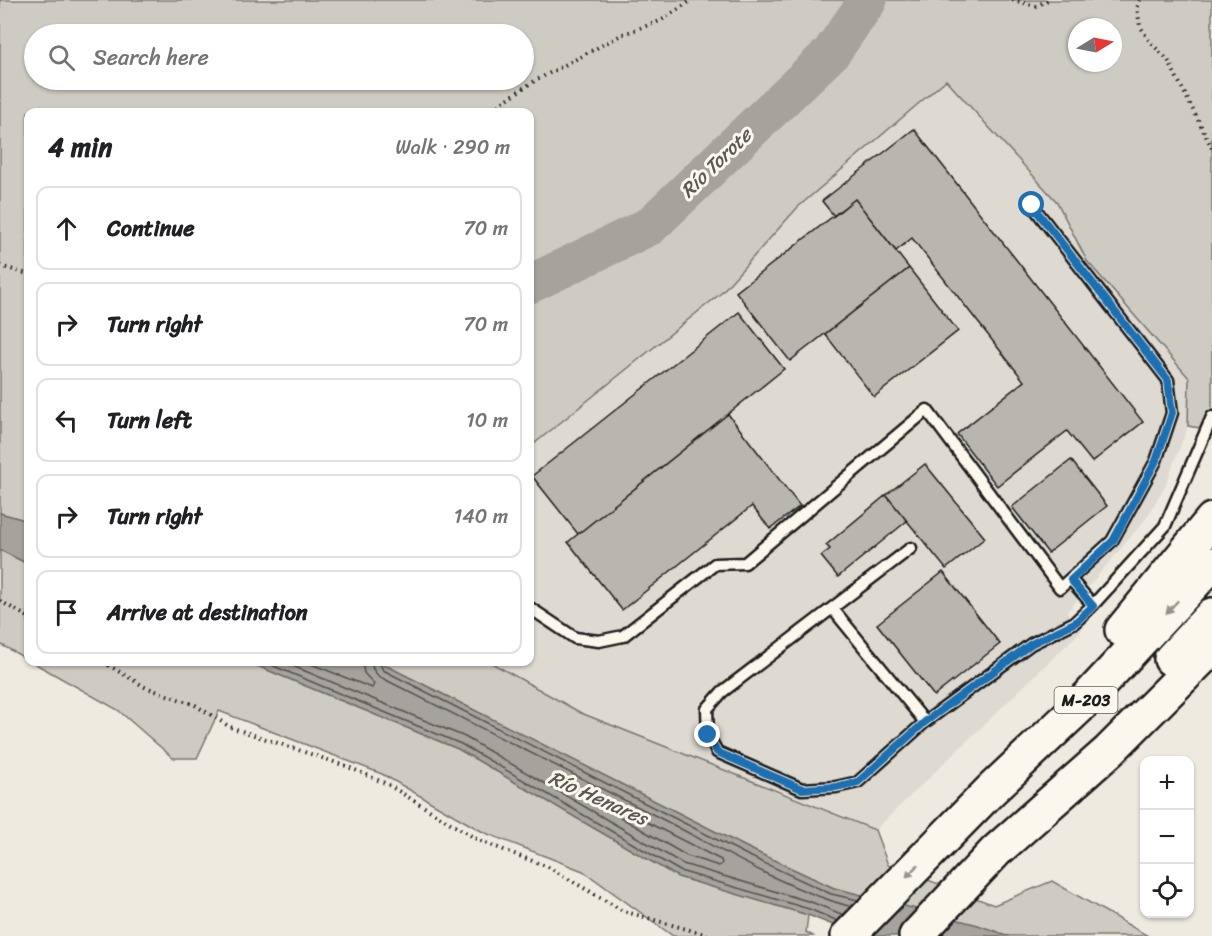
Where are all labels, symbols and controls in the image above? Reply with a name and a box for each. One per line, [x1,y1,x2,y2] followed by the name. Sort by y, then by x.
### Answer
[1068,18,1122,72] north arrow
[24,24,534,90] search box
[93,38,209,77] text: Search here
[45,41,78,74] icon: search
[672,118,761,207] water label: Río Torote
[48,124,112,170] text: 4 min
[395,130,510,165] text: Walk · 290 m
[1018,191,1044,217] route start
[107,209,195,248] text: Continue
[463,211,508,246] text: 70 m
[50,212,83,245] icon: ahead
[107,305,202,344] text: Turn right
[463,307,508,342] text: 70 m
[50,308,83,341] icon: right
[107,401,192,440] text: Turn left
[466,403,508,438] text: 10 m
[50,404,83,437] icon: left
[107,497,202,536] text: Turn right
[454,499,508,534] text: 140 m
[50,500,83,533] icon: right
[107,593,308,632] text: Arrive at destination
[50,596,83,629] icon: arrive
[1165,599,1179,614] one-way arrow
[1054,687,1118,713] road number: M-203
[694,721,720,747] route end
[1140,756,1194,918] map controls
[1140,756,1194,810] button: +
[543,761,656,836] water label: Río Henares
[1140,810,1194,864] button: −
[905,863,919,877] one-way arrow
[1140,864,1194,918] button: locate

